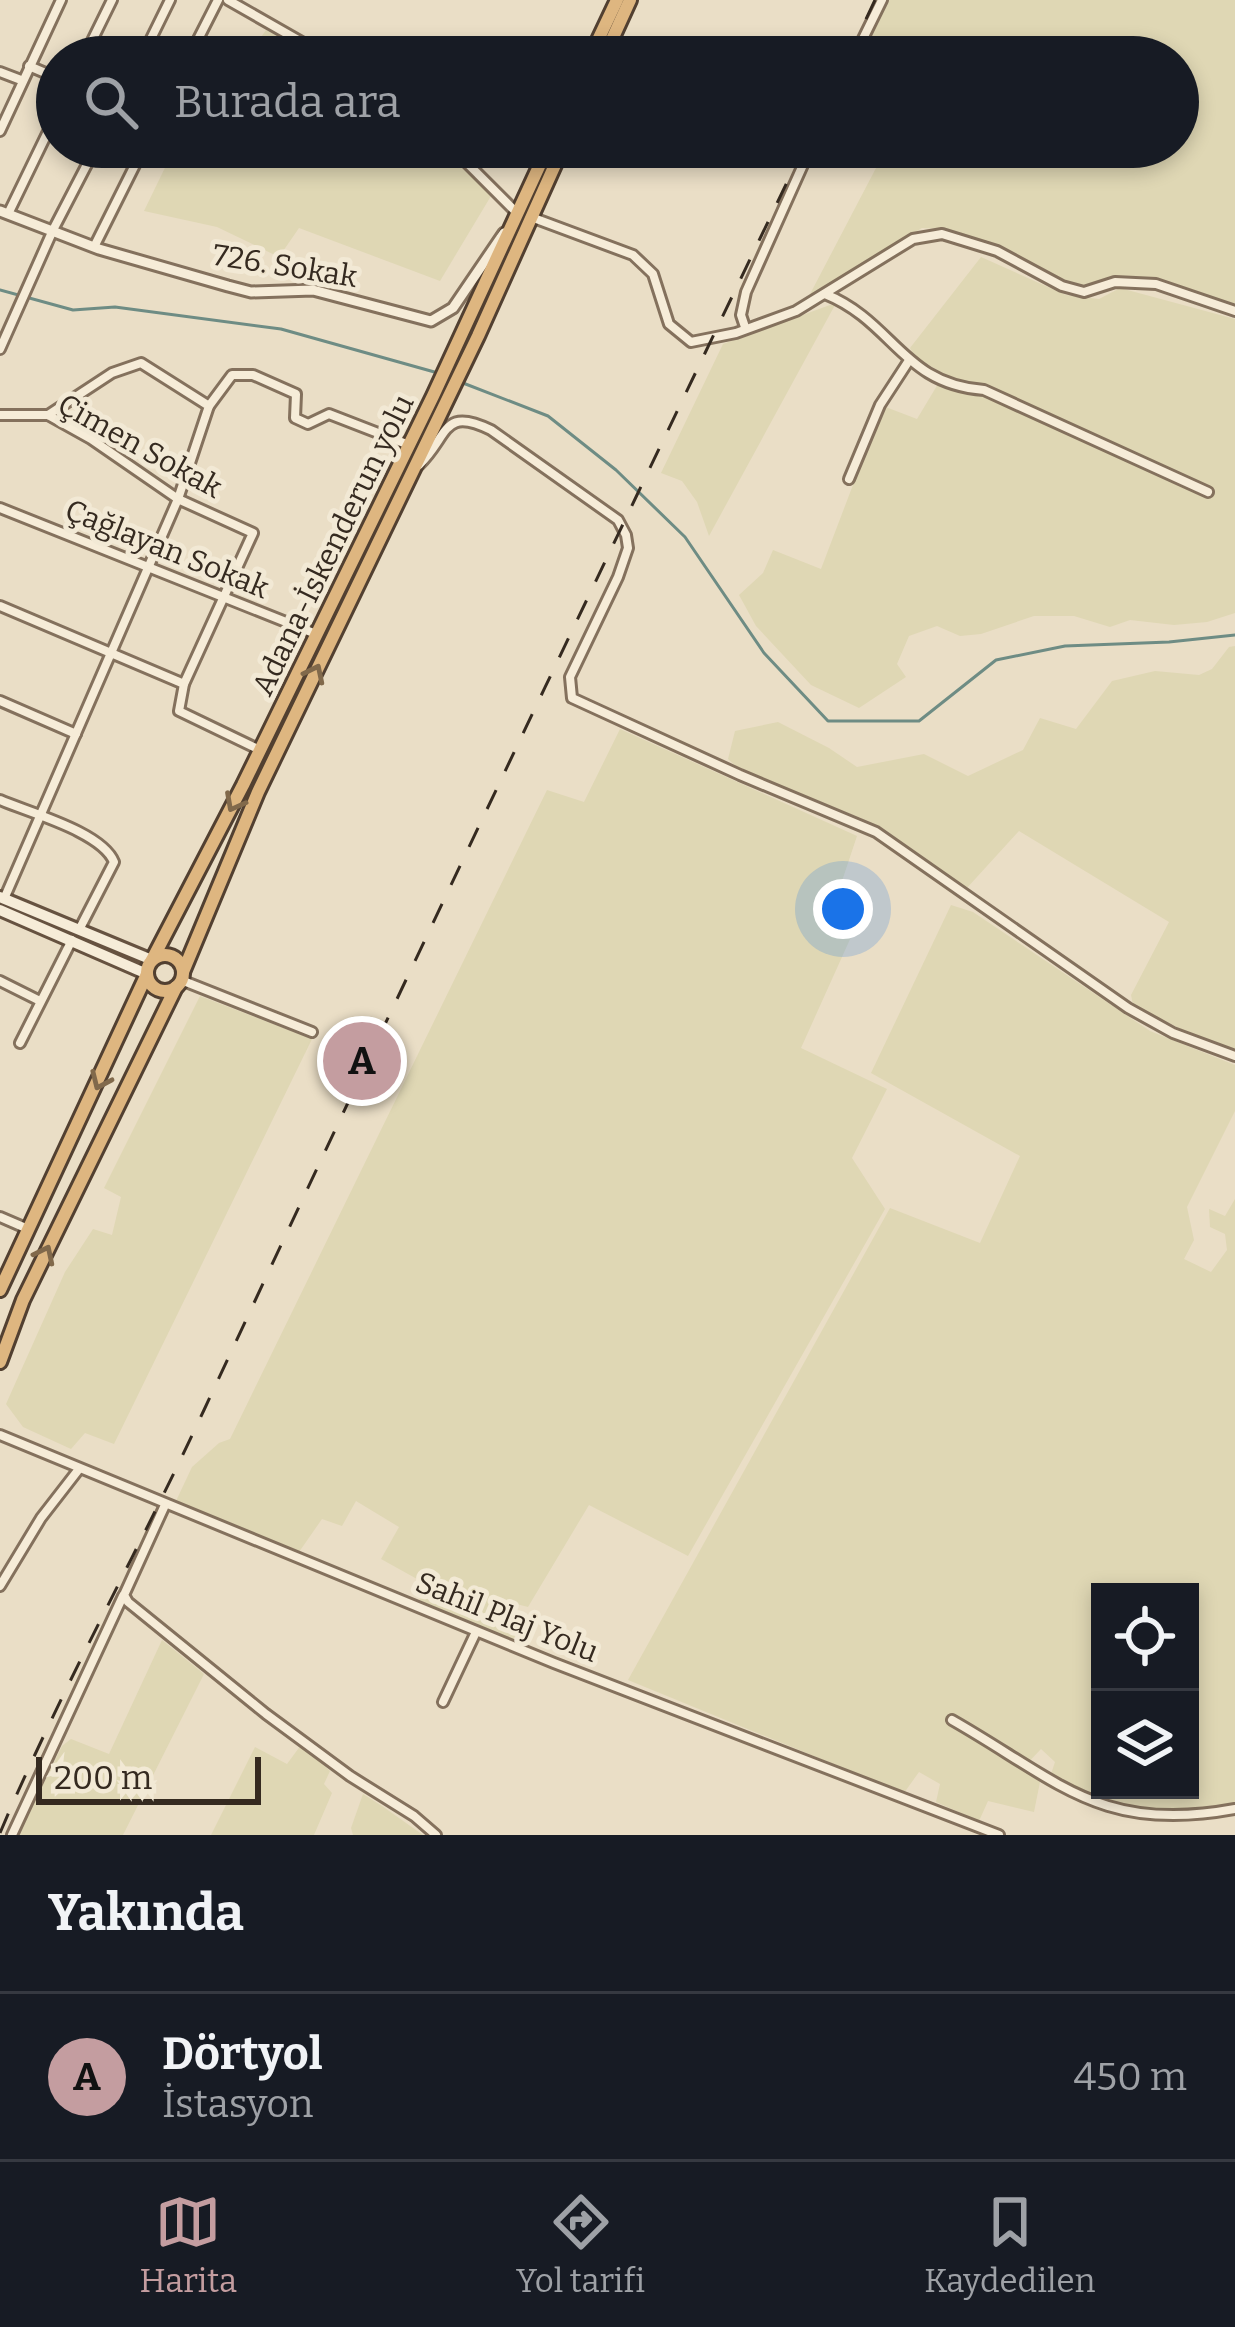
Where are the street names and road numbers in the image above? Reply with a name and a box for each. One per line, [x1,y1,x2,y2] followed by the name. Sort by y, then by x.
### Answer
[210,237,360,295] street label: 726. Sokak
[52,386,228,506] street label: Çimen Sokak
[244,389,422,701] street label: Adana-İskenderun yolu
[60,492,274,606] street label: Çağlayan Sokak
[410,1564,604,1670] street label: Sahil Plaj Yolu

